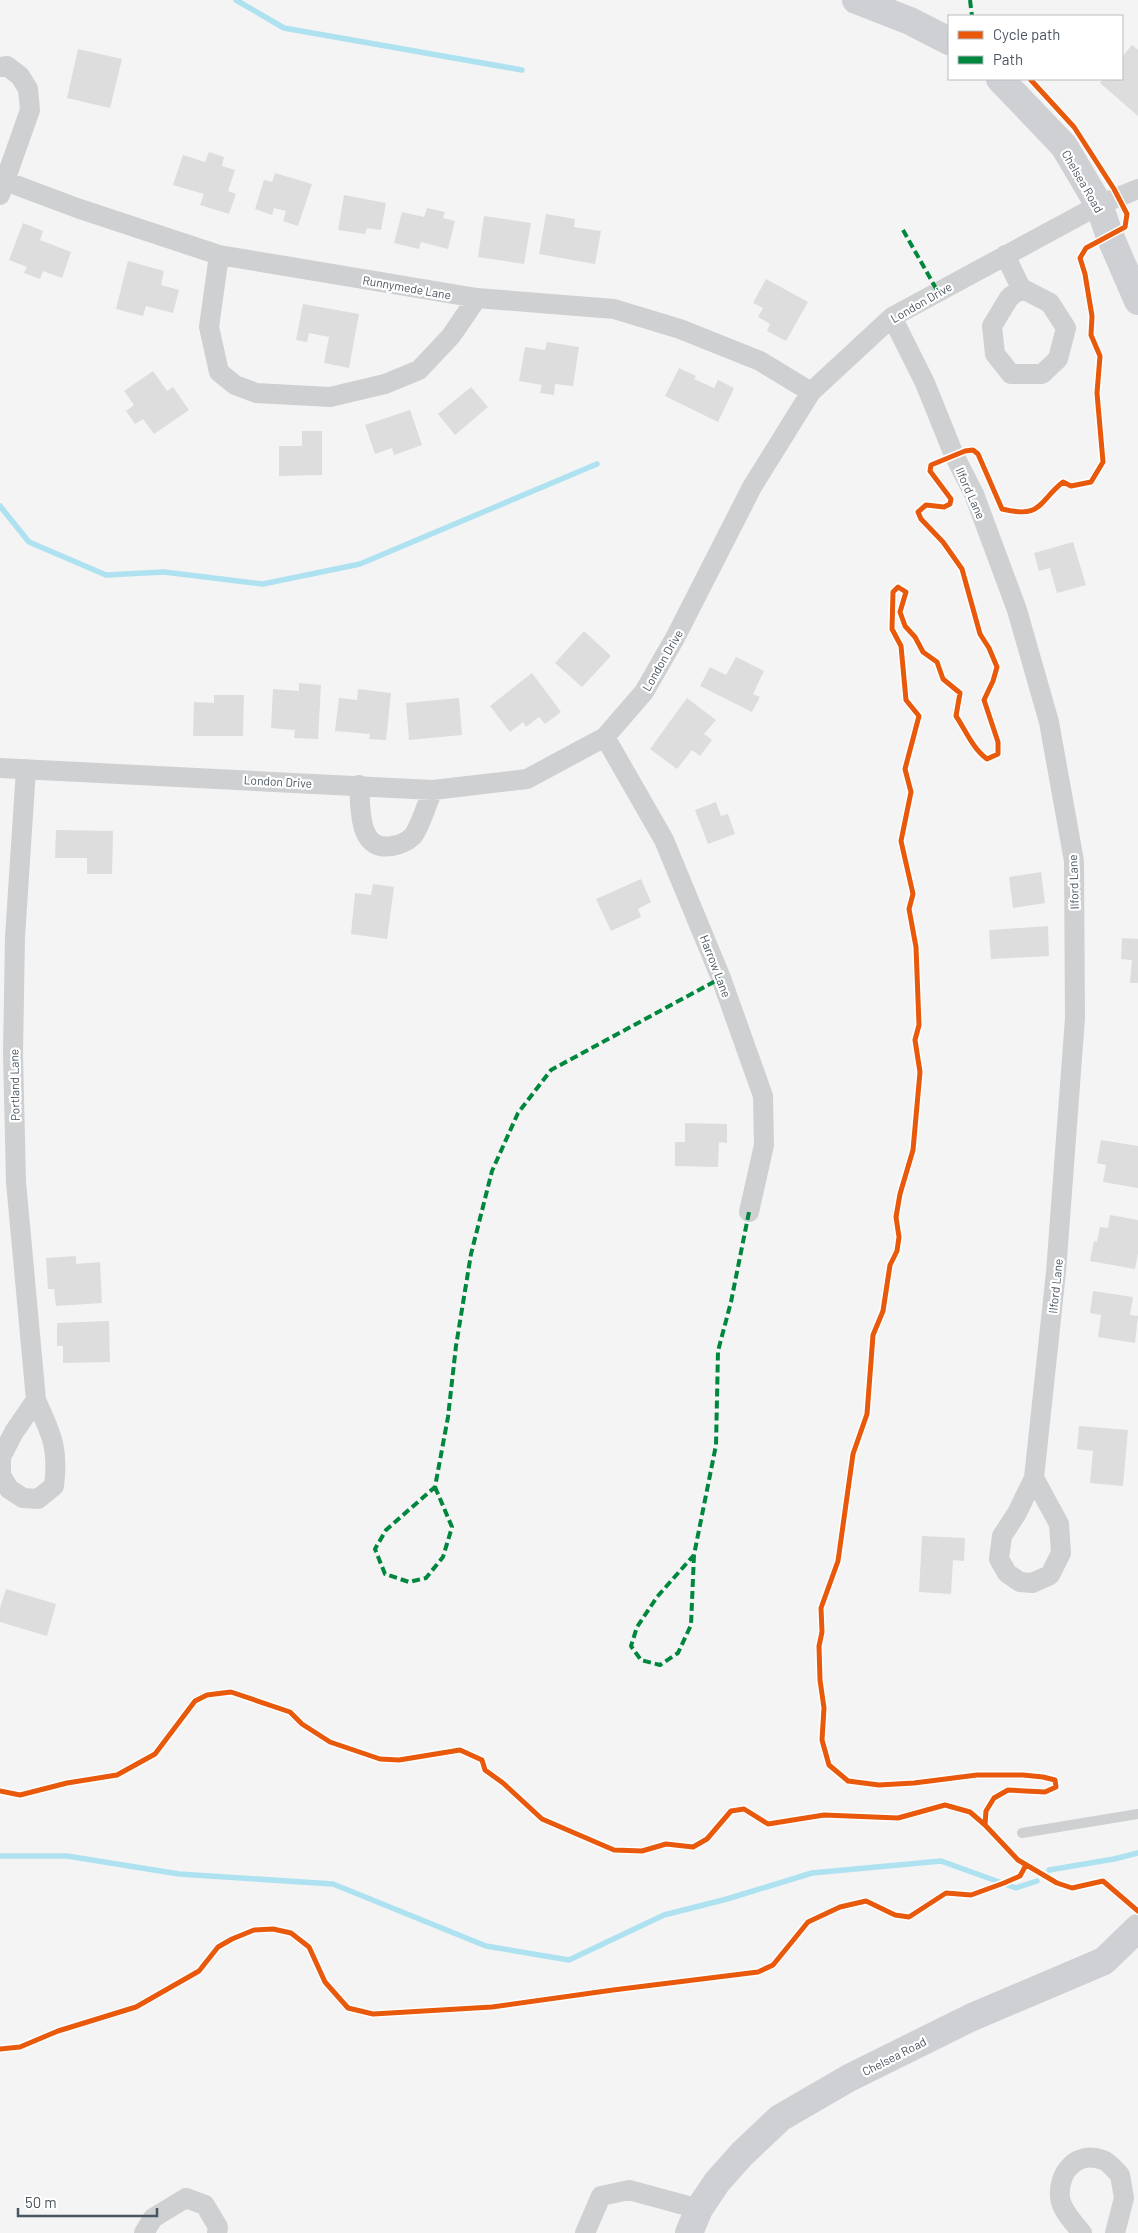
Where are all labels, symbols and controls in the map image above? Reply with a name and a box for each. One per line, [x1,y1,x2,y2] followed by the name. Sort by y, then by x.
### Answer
[948,15,1123,80] legend
[993,25,1060,43] text: Cycle path
[993,50,1023,68] text: Path
[1059,147,1107,215] street label: Chelsea Road
[362,272,452,302] street label: Runnymede Lane
[888,279,954,325] street label: London Drive
[953,465,989,521] street label: Ilford Lane
[639,627,685,693] street label: London Drive
[243,772,313,790] street label: London Drive
[1065,854,1081,910] street label: Ilford Lane
[698,933,734,999] street label: Harrow Lane
[6,1049,22,1121] street label: Portland Lane
[1045,1258,1065,1314] street label: Ilford Lane
[860,2034,928,2078] street label: Chelsea Road
[18,2186,156,2218] scale bar
[25,2193,57,2211] text: 50 m

